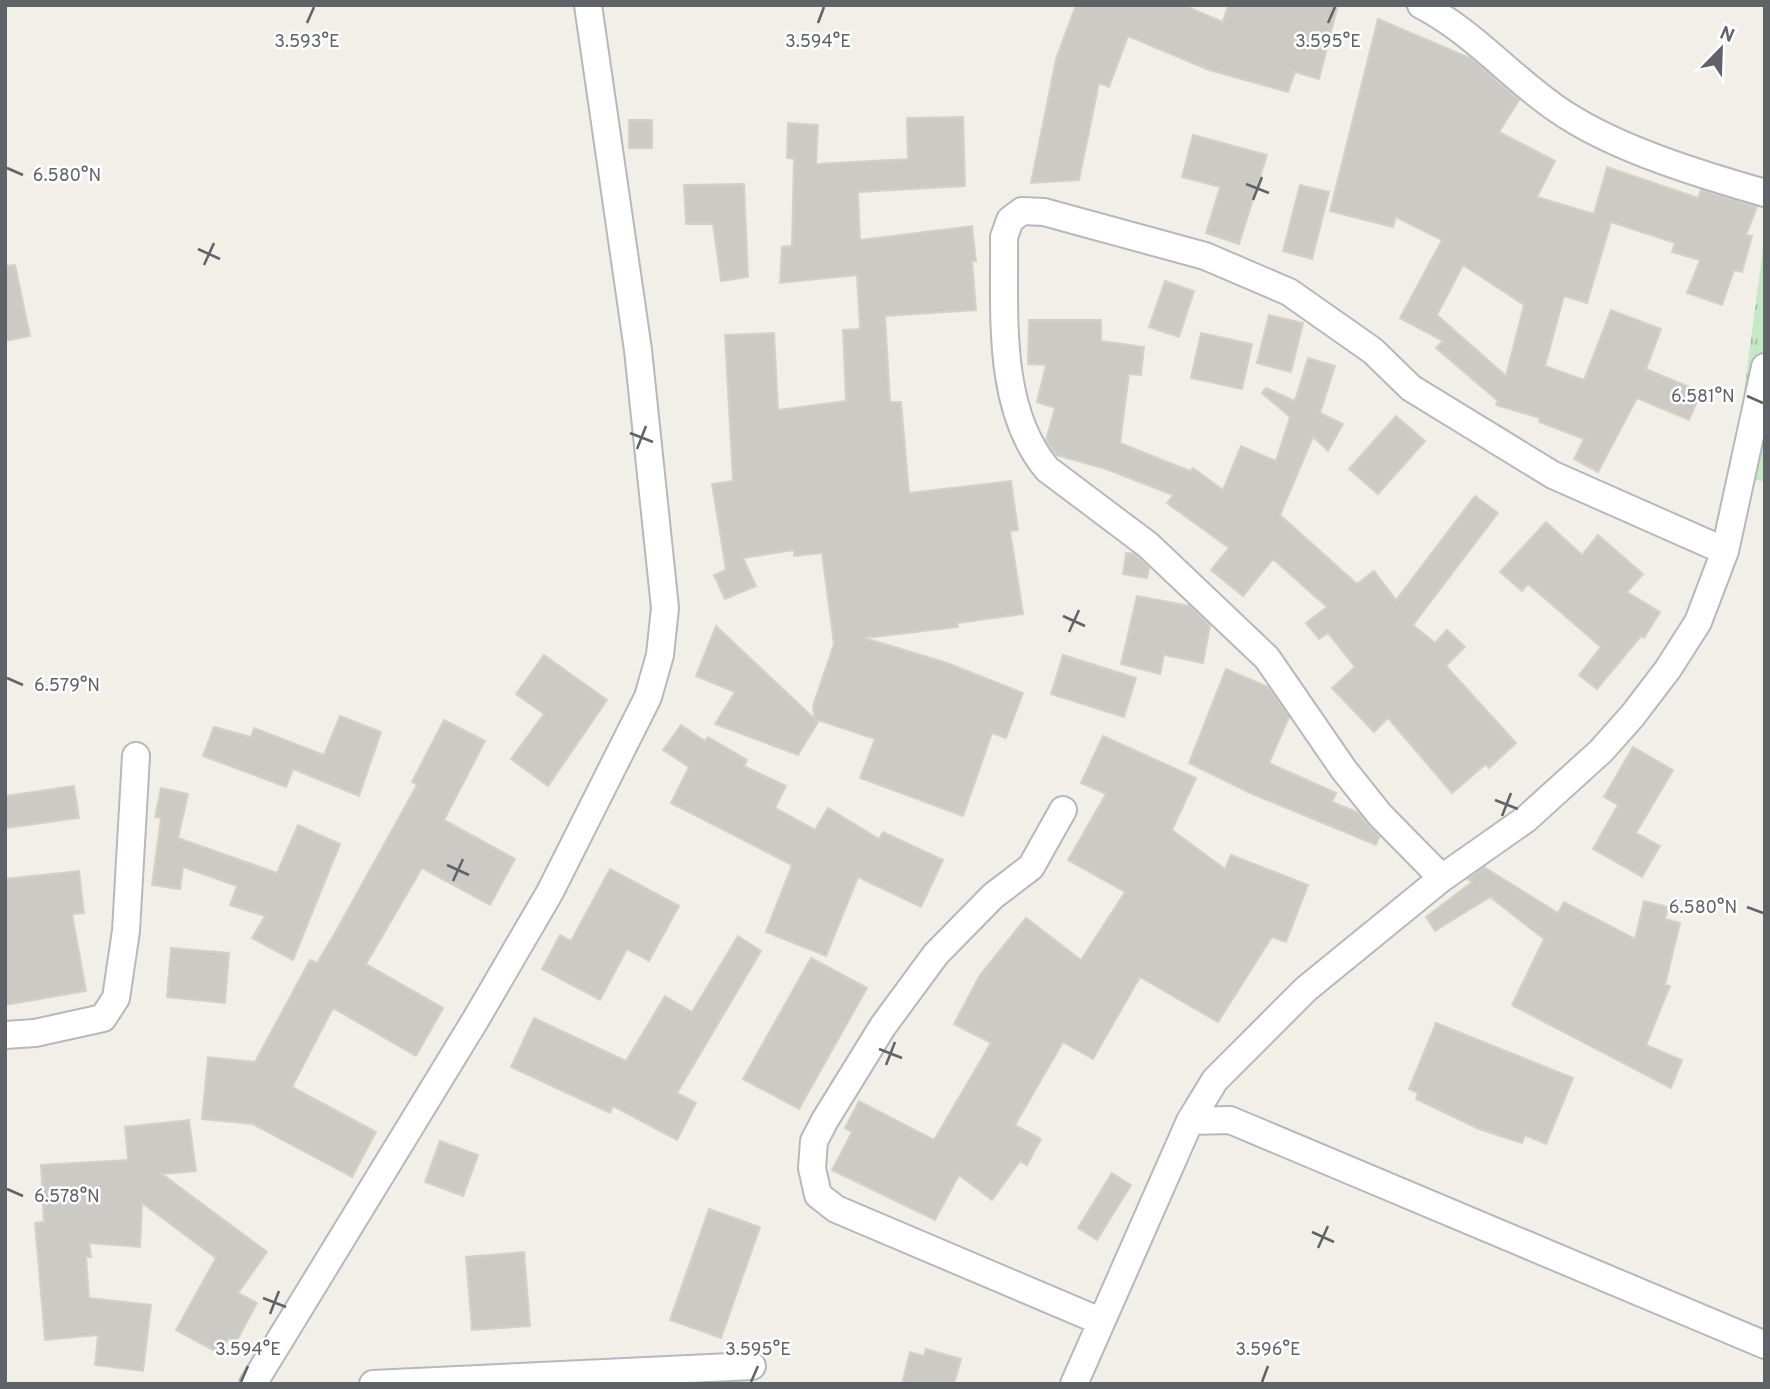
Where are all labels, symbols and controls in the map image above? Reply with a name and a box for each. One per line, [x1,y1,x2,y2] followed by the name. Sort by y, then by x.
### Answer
[1686,14,1756,84] north arrow
[1716,21,1738,49] text: N
[274,31,340,54] text: 3.593°E
[785,31,851,54] text: 3.594°E
[1295,31,1361,54] text: 3.595°E
[33,165,101,188] text: 6.580°N
[1671,386,1735,409] text: 6.581°N
[34,675,100,698] text: 6.579°N
[1669,897,1737,920] text: 6.580°N
[34,1186,100,1209] text: 6.578°N
[215,1339,281,1362] text: 3.594°E
[725,1339,791,1362] text: 3.595°E
[1235,1339,1301,1362] text: 3.596°E

